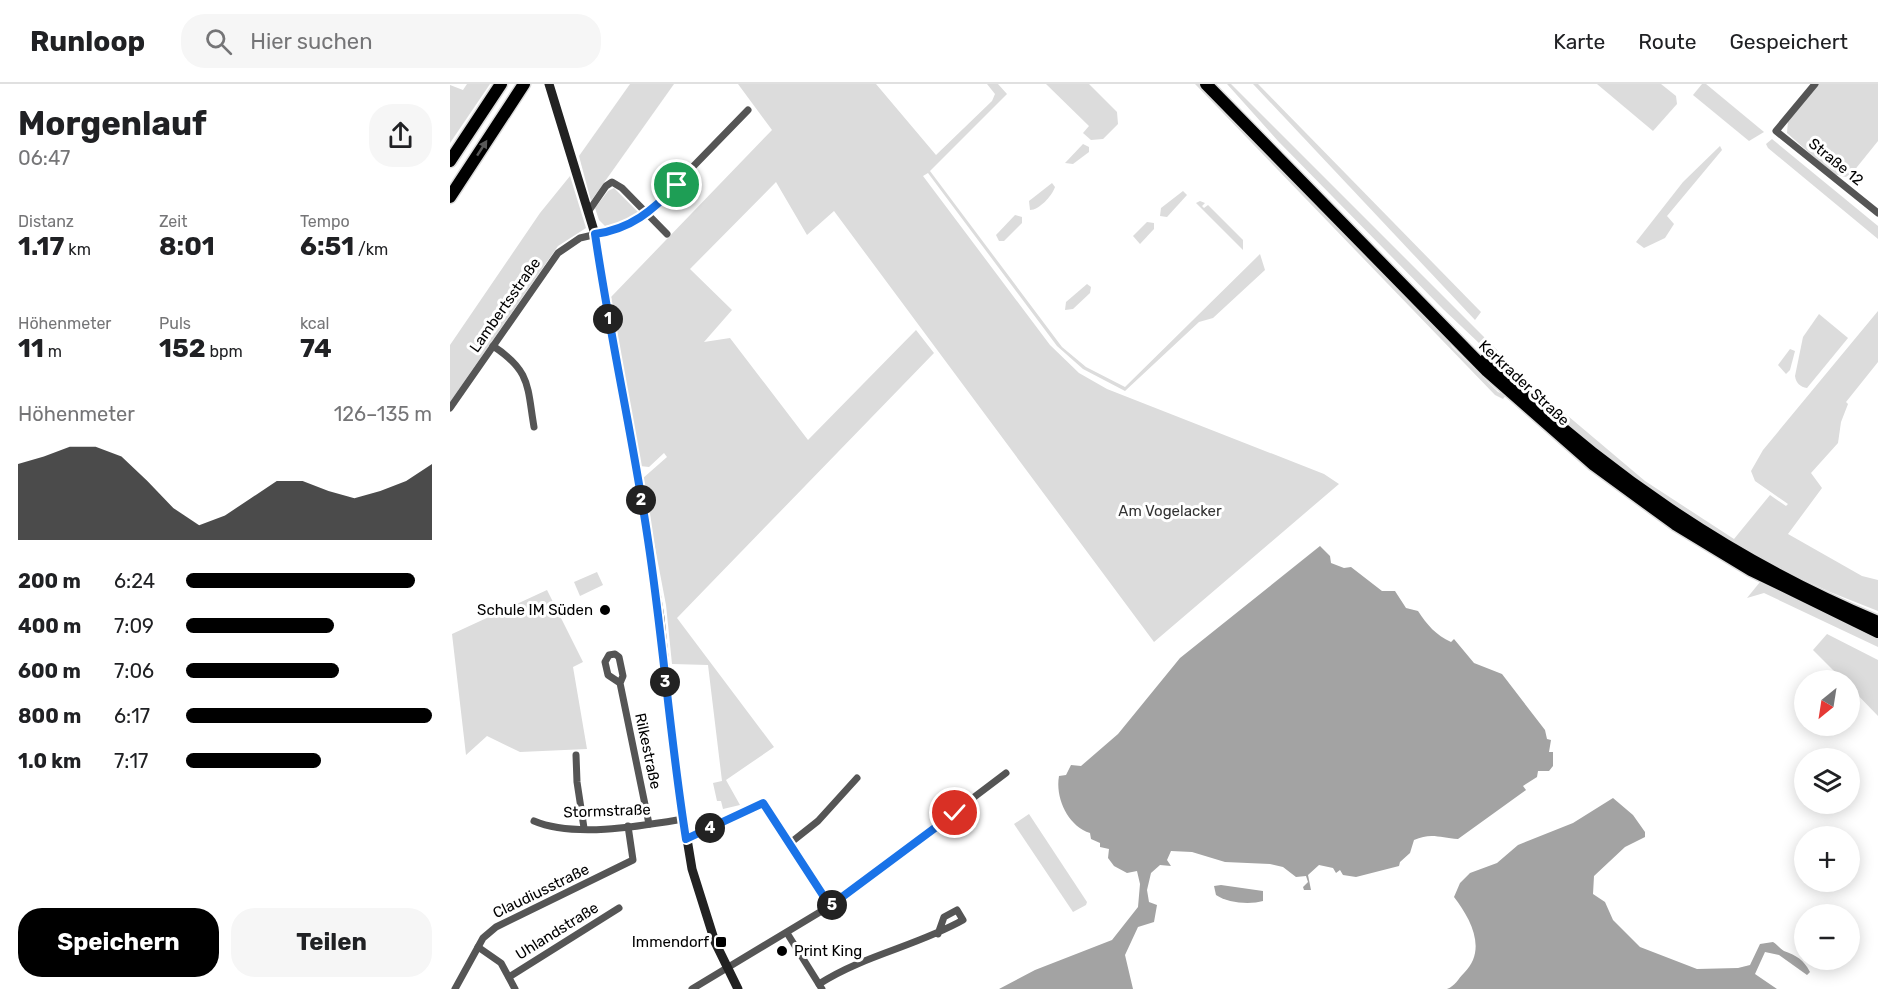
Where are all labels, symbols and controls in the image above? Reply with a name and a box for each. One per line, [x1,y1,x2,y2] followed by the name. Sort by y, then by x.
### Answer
[181,14,601,68] search box
[30,25,145,58] text: Runloop
[202,25,235,58] icon: search
[250,28,372,55] text: Hier suchen
[1553,29,1605,54] text: Karte
[1638,29,1697,54] text: Route
[1730,29,1848,54] text: Gespeichert
[18,104,207,143] text: Morgenlauf
[369,104,432,167] button: share
[1805,134,1867,190] street label: Straße 12
[476,140,487,156] one-way arrow
[18,146,70,170] text: 06:47
[651,159,702,210] pin
[660,168,693,201] icon: arrive
[18,212,74,231] text: Distanz
[159,212,187,231] text: Zeit
[300,212,350,231] text: Tempo
[18,231,64,262] text: 1.17
[159,231,215,262] text: 8:01
[300,231,354,262] text: 6:51
[64,240,91,259] text: km
[354,240,388,259] text: /km
[466,254,544,356] street label: Lambertsstraße
[593,304,623,334] pin: 1
[604,309,612,328] text: 1
[18,314,111,333] text: Höhenmeter
[159,314,191,333] text: Puls
[300,314,329,333] text: kcal
[18,333,44,364] text: 11
[159,333,206,364] text: 152
[300,333,332,364] text: 74
[1475,337,1573,429] street label: Kerkrader Straße
[44,342,62,361] text: m
[206,342,243,361] text: bpm
[18,402,135,426] text: Höhenmeter
[334,402,432,426] text: 126–135 m
[626,485,656,515] pin: 2
[636,490,646,509] text: 2
[1118,502,1222,520] park label: Am Vogelacker
[18,569,81,593] text: 200 m
[114,569,155,593] text: 6:24
[477,601,593,619] place label: Schule IM Süden
[598,603,612,617] marker: Schule IM Süden
[18,614,81,638] text: 400 m
[114,614,154,638] text: 7:09
[18,659,81,683] text: 600 m
[114,659,154,683] text: 7:06
[650,667,680,697] pin: 3
[1794,670,1860,736] north arrow
[1794,670,1860,970] map controls
[660,672,670,691] text: 3
[18,704,81,728] text: 800 m
[114,704,150,728] text: 6:17
[631,711,665,791] street label: Rilkestraße
[1794,748,1860,814] button: layers
[18,749,81,773] text: 1.0 km
[114,749,148,773] text: 7:17
[929,787,980,838] pin
[938,796,971,829] icon: check
[563,800,651,822] street label: Stormstraße
[695,813,725,843] pin: 4
[705,818,715,837] text: 4
[1794,826,1860,892] button: +
[490,860,592,922] street label: Claudiusstraße
[817,890,847,920] pin: 5
[827,895,837,914] text: 5
[512,898,602,964] street label: Uhlandstraße
[1794,904,1860,970] button: −
[18,908,219,977] button: Speichern
[231,908,432,977] button: Teilen
[632,933,709,951] place label: Immendorf
[714,935,728,949] marker: Immendorf
[794,942,862,960] place label: Print King
[775,944,789,958] marker: Print King

